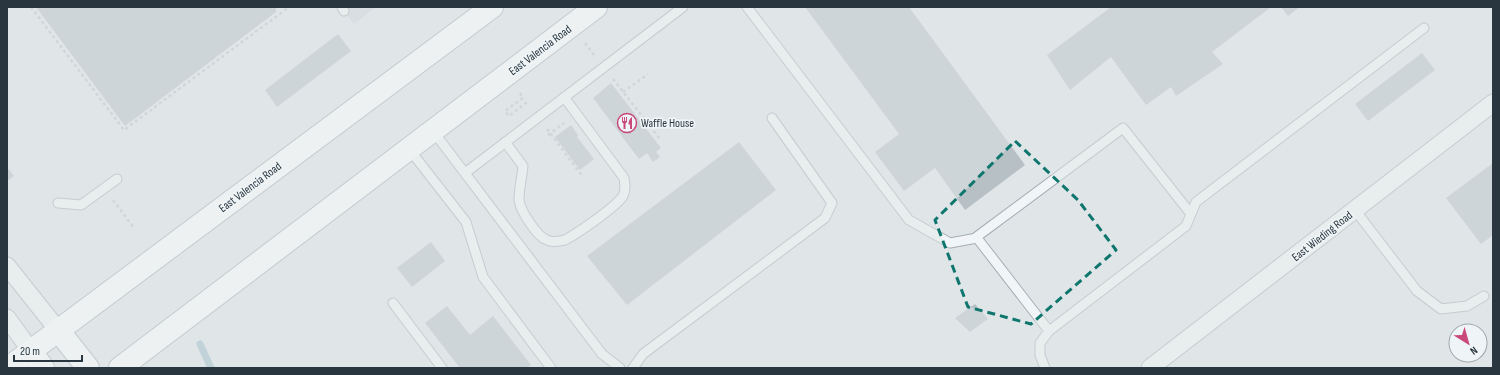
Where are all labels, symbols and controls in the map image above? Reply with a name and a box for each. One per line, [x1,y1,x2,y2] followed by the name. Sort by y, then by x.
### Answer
[506,22,575,79] street label: East Valencia Road
[616,112,638,134] restaurant icon: Waffle House
[641,116,694,131] place label: Waffle House
[216,159,285,216] street label: East Valencia Road
[1289,208,1356,265] street label: East Wieding Road
[1448,323,1488,363] north arrow
[14,337,82,363] scale bar
[20,344,40,359] text: 20 m
[1467,344,1480,358] text: N

